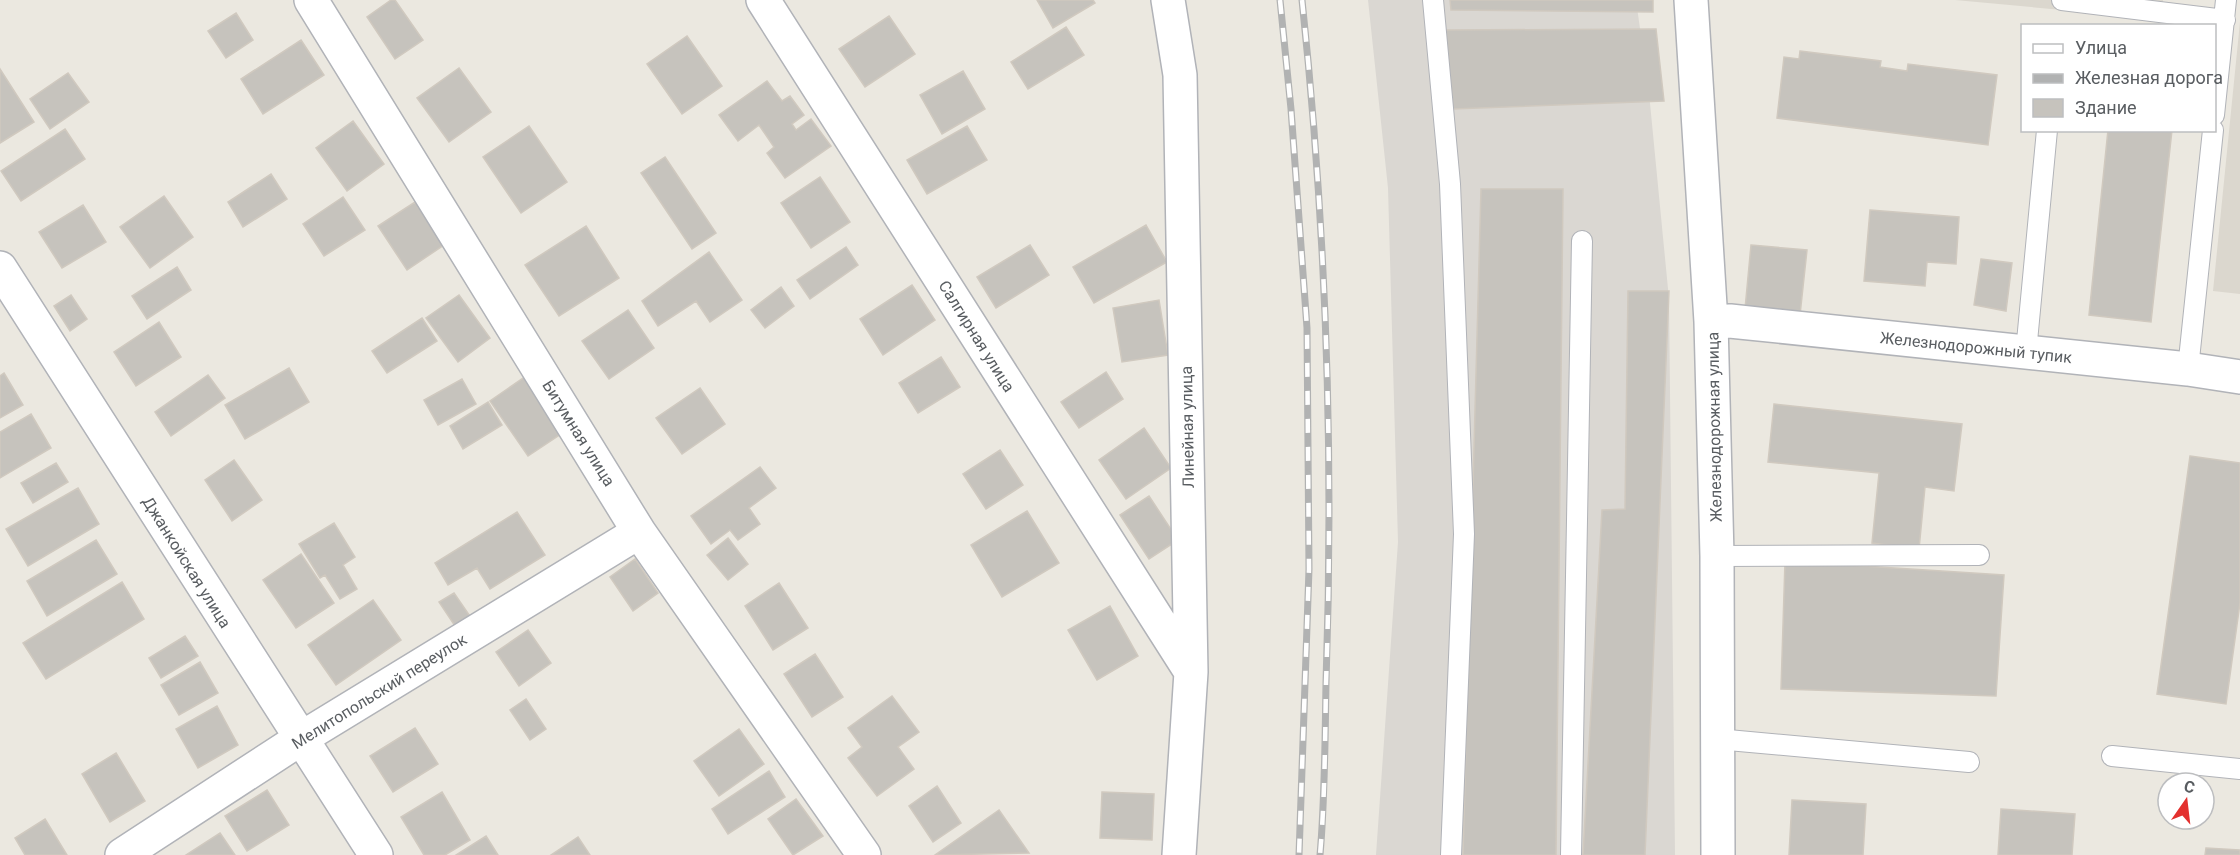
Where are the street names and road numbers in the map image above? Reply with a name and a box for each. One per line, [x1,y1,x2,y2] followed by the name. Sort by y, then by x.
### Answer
[935,277,1019,396] street label: Салгирная улица
[1879,328,2073,367] street label: Железнодорожный тупик
[1703,332,1726,522] street label: Железнодорожная улица
[1177,366,1198,488] street label: Линейная улица
[538,377,619,490] street label: Битумная улица
[138,493,235,632] street label: Джанкойская улица
[288,630,470,753] street label: Мелитопольский переулок

